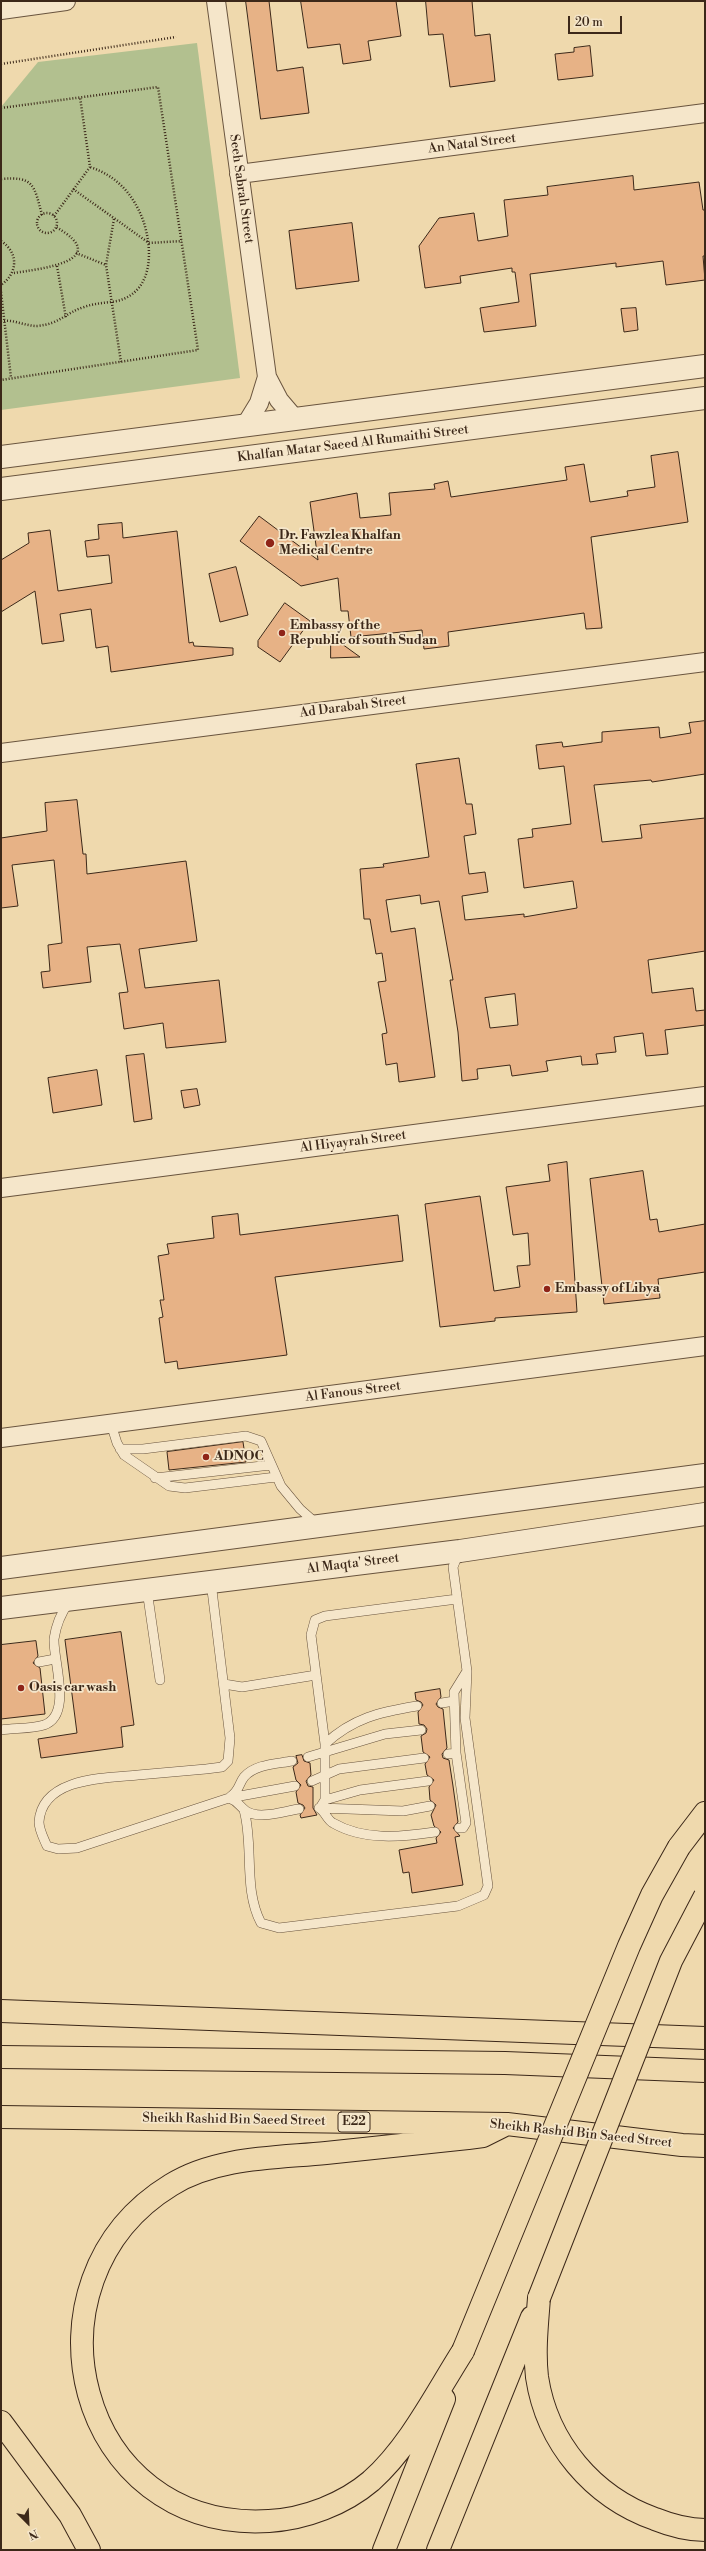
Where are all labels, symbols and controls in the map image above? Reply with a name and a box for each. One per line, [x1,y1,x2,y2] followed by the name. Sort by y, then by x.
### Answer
[570,8,624,34] scale bar
[575,15,603,30] text: 20 m
[427,131,517,157] street label: An Natal Street
[226,133,256,245] street label: Seeh Sabrah Street
[236,422,470,466] street label: Khalfan Matar Saeed Al Rumaithi Street
[279,528,401,559] place label: Dr. Fawzlea Khalfan Medical Centre
[264,537,276,549] marker: Dr. Fawzlea Khalfan Medical Centre
[290,618,437,649] place label: Embassy of the Republic of south Sudan
[277,628,287,638] marker: Embassy of the Republic of south Sudan
[299,693,407,721] street label: Ad Darabah Street
[299,1128,407,1156] street label: Al Hiyayrah Street
[555,1281,660,1297] place label: Embassy of Libya
[542,1284,552,1294] marker: Embassy of Libya
[304,1378,402,1406] street label: Al Fanous Street
[214,1449,264,1465] place label: ADNOC
[201,1452,211,1462] marker: ADNOC
[306,1551,400,1577] street label: Al Maqta' Street
[29,1680,116,1696] place label: Oasis car wash
[16,1683,26,1693] marker: Oasis car wash
[142,2111,326,2129] street label: Sheikh Rashid Bin Saeed Street
[338,2112,370,2132] road number: E22
[489,2117,673,2151] street label: Sheikh Rashid Bin Saeed Street
[8,2503,48,2543] north arrow
[26,2526,40,2542] text: N

